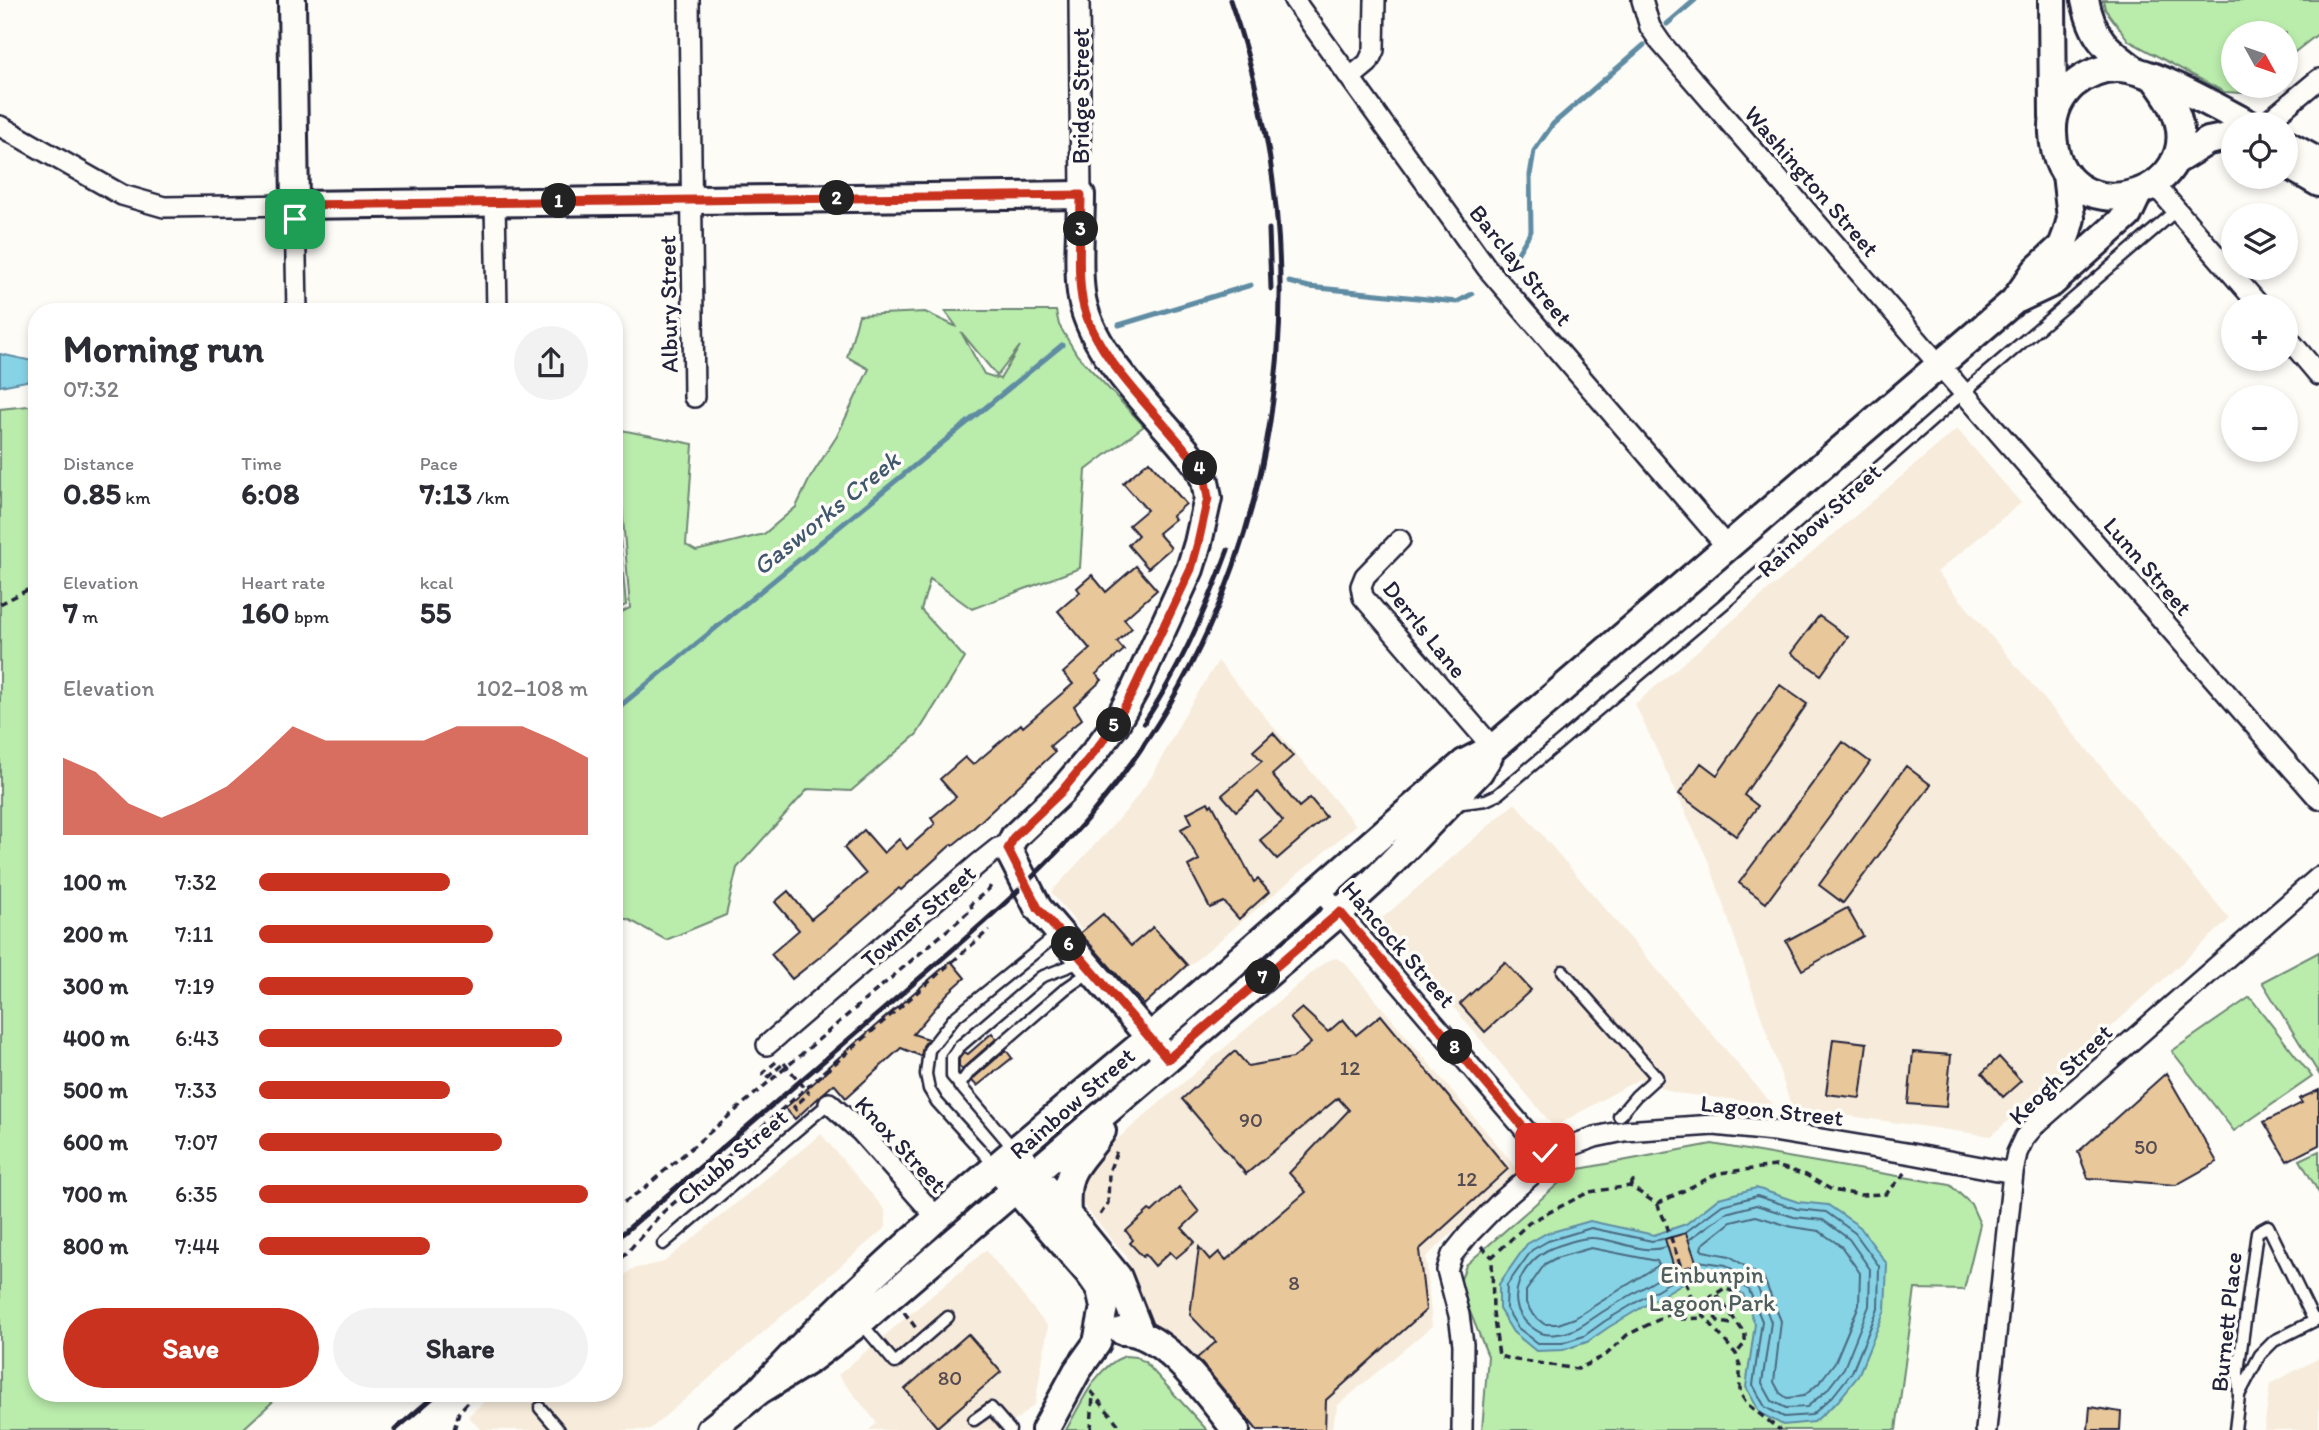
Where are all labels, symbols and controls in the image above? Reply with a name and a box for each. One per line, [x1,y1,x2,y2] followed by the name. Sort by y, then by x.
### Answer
[2221,21,2298,98] north arrow
[2221,21,2298,462] map controls
[1066,28,1095,164] street label: Bridge Street
[1738,99,1886,263] street label: Washington Street
[2221,112,2298,189] button: locate
[820,180,854,216] pin: 2
[542,184,576,218] pin: 1
[832,186,842,209] text: 2
[265,189,325,249] pin
[554,189,563,212] text: 1
[1463,198,1579,332] street label: Barclay Street
[276,200,314,238] icon: arrive
[2221,203,2298,280] button: layers
[1064,212,1098,246] pin: 3
[1075,217,1086,240] text: 3
[652,235,684,373] street label: Albury Street
[2221,294,2298,371] button: +
[63,326,264,372] text: Morning run
[514,326,588,400] button: share
[63,375,119,403] text: 07:32
[2221,385,2298,462] button: −
[746,443,907,582] water label: Gasworks Creek
[1182,450,1218,486] pin: 4
[63,452,134,475] text: Distance
[241,452,282,475] text: Time
[420,452,458,475] text: Pace
[1194,456,1205,479] text: 4
[1751,457,1887,583] street label: Rainbow Street
[63,475,121,512] text: 0.85
[241,475,299,512] text: 6:08
[420,475,472,512] text: 7:13
[121,486,150,509] text: km
[472,486,510,509] text: /km
[2097,511,2199,621] street label: Lunn Street
[63,571,139,594] text: Elevation
[241,571,325,594] text: Heart rate
[420,571,453,594] text: kcal
[1377,574,1473,684] street label: Derrls Lane
[63,594,78,631] text: 7
[241,594,290,631] text: 160
[420,594,451,631] text: 55
[78,605,98,628] text: m
[290,605,329,628] text: bpm
[63,674,154,702] text: Elevation
[476,674,588,702] text: 102–108 m
[1096,708,1132,742] pin: 5
[1109,713,1118,736] text: 5
[855,858,981,974] street label: Towner Street
[63,868,127,896] text: 100 m
[175,868,217,896] text: 7:32
[1336,875,1462,1013] street label: Hancock Street
[63,920,128,948] text: 200 m
[175,920,213,948] text: 7:11
[1052,926,1086,962] pin: 6
[1063,932,1074,955] text: 6
[1246,960,1280,995] pin: 7
[1258,965,1267,988] text: 7
[63,972,128,1000] text: 300 m
[175,972,215,1000] text: 7:19
[2002,1017,2118,1131] street label: Keogh Street
[63,1024,130,1052] text: 400 m
[175,1024,219,1052] text: 6:43
[1438,1030,1472,1064] pin: 8
[1449,1035,1460,1058] text: 8
[1003,1041,1141,1165] street label: Rainbow Street
[1340,1055,1360,1080] house number: 12
[63,1076,128,1104] text: 500 m
[175,1076,217,1104] text: 7:33
[1699,1088,1845,1132] street label: Lagoon Street
[849,1090,953,1198] street label: Knox Street
[671,1102,793,1212] street label: Chubb Street
[1239,1107,1263,1132] house number: 90
[1515,1123,1575,1183] pin
[63,1128,128,1156] text: 600 m
[175,1128,218,1156] text: 7:07
[1526,1134,1564,1172] icon: check
[2134,1134,2158,1159] house number: 50
[1457,1166,1477,1191] house number: 12
[63,1180,127,1208] text: 700 m
[175,1180,217,1208] text: 6:35
[63,1232,128,1260] text: 800 m
[175,1232,220,1260] text: 7:44
[2204,1251,2248,1393] street label: Burnett Place
[1649,1260,1776,1317] park label: Einbunpin Lagoon Park
[1288,1270,1300,1295] house number: 8
[63,1308,319,1388] button: Save
[333,1308,588,1388] button: Share
[938,1365,962,1390] house number: 80

